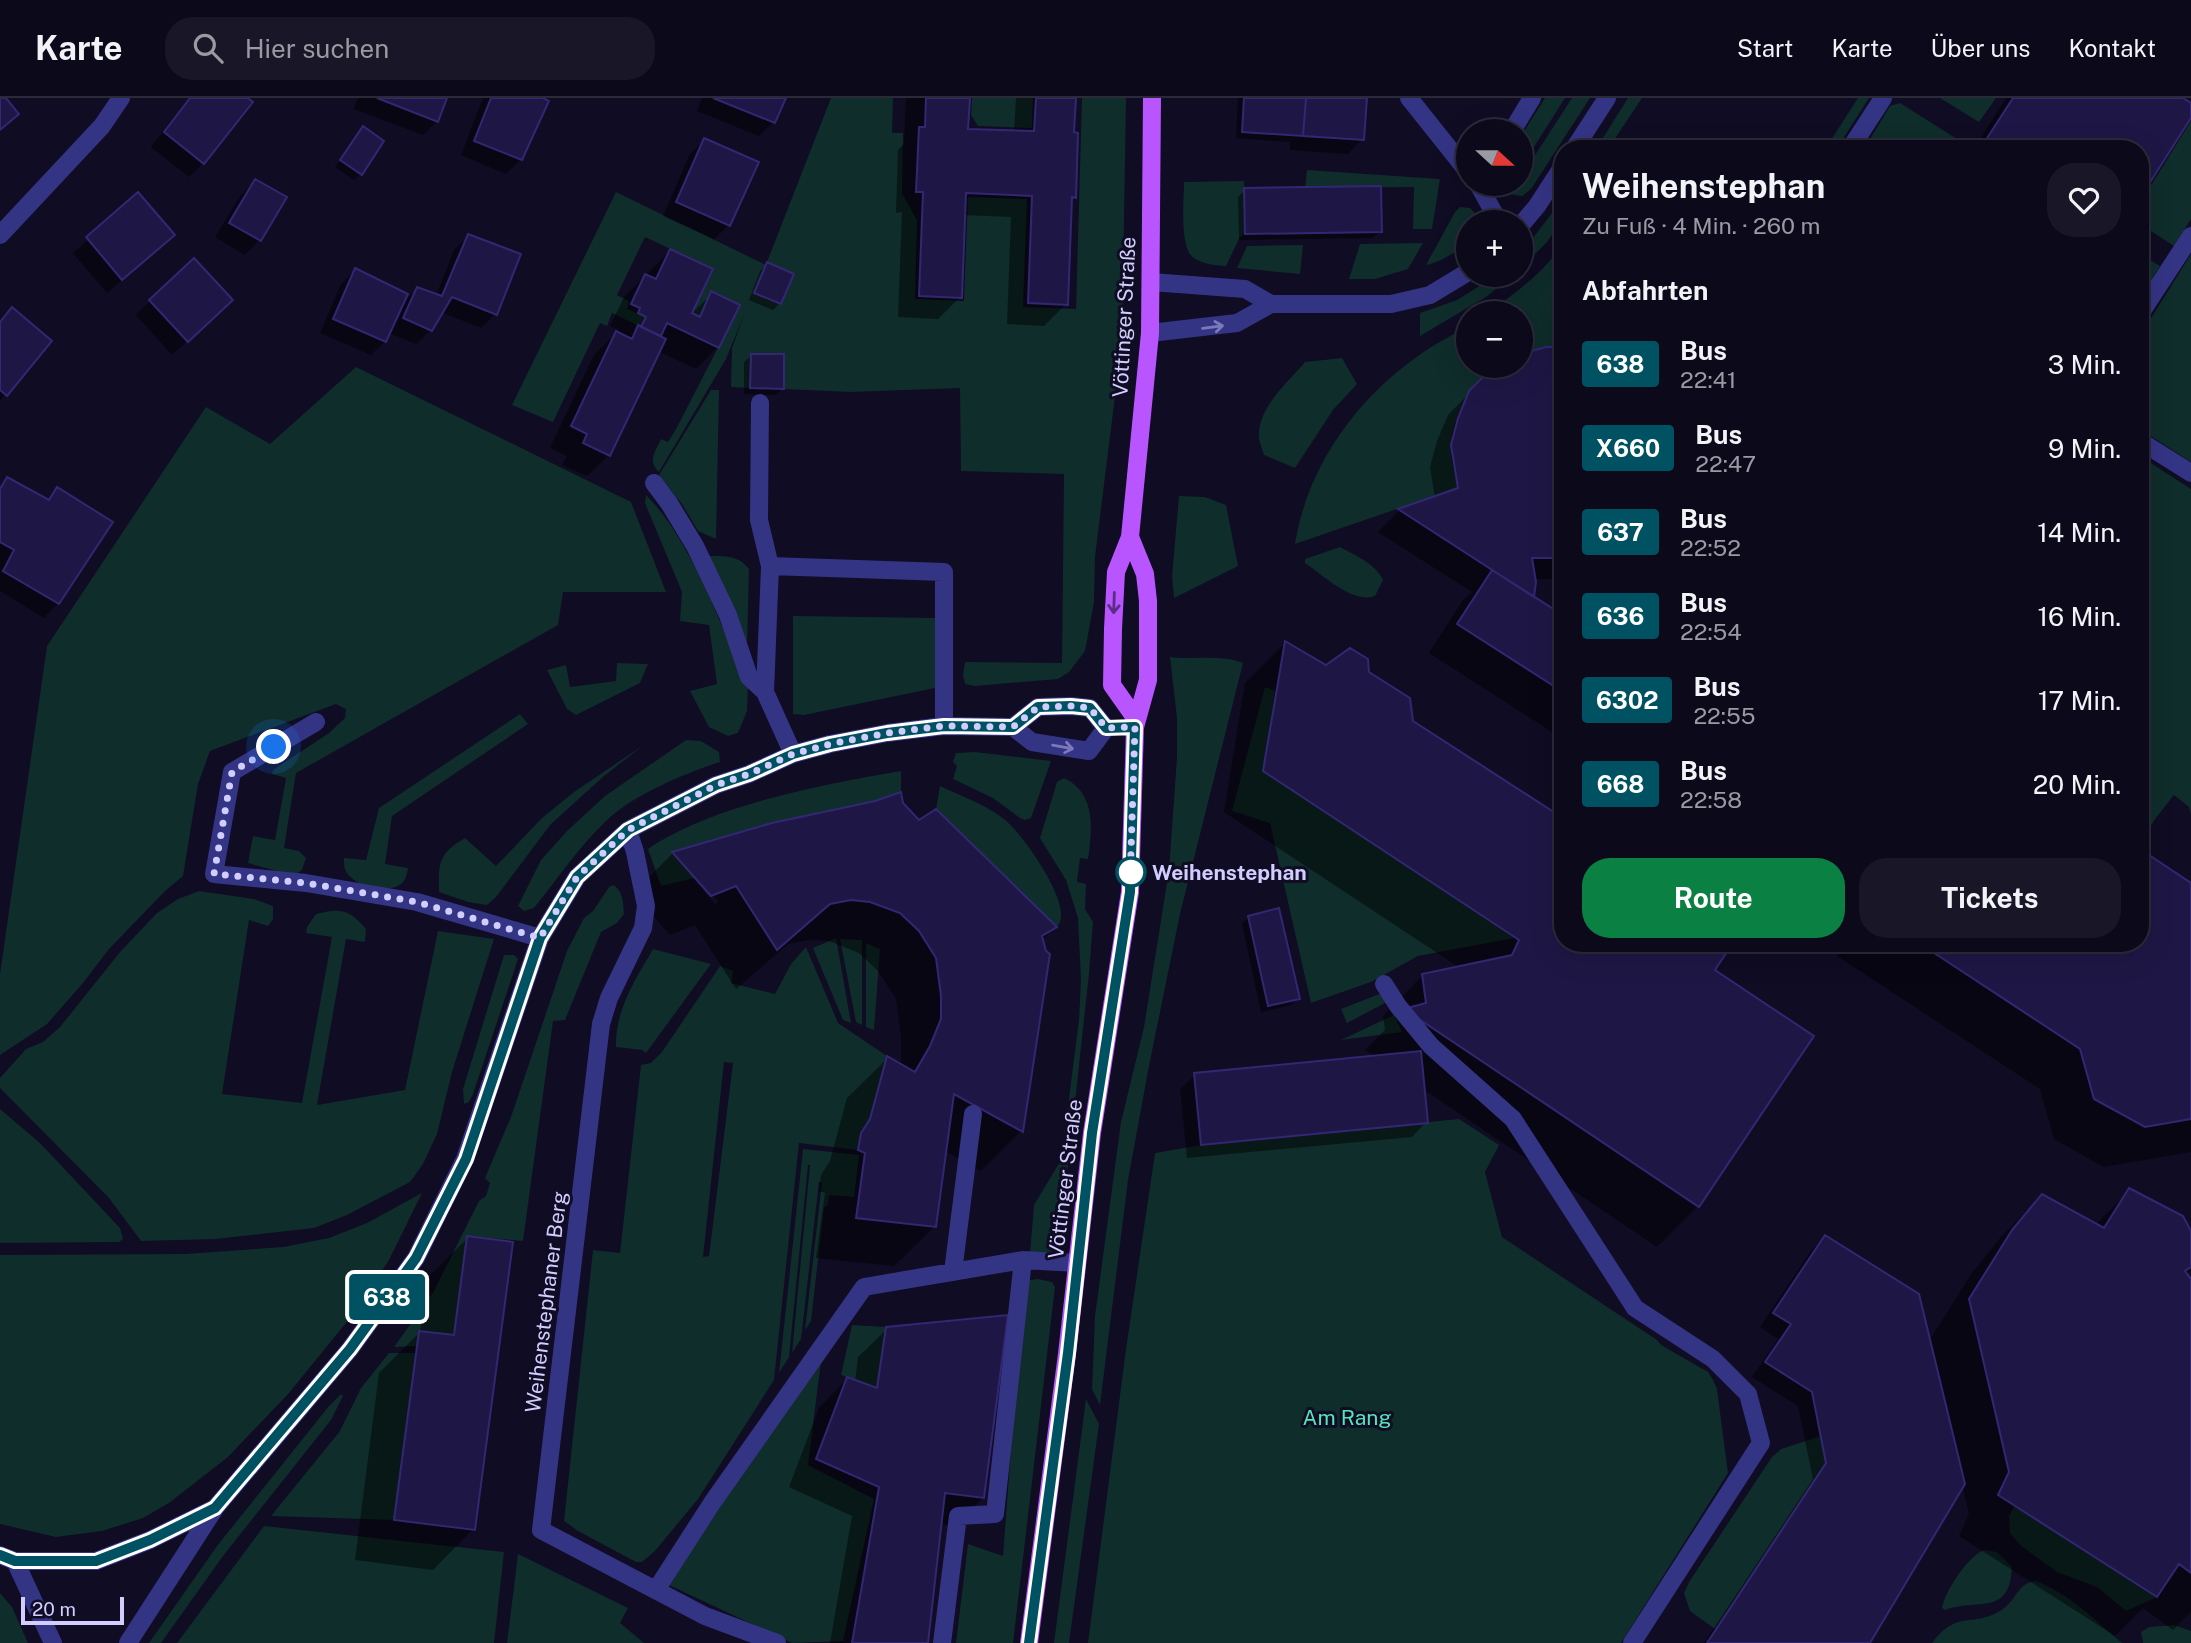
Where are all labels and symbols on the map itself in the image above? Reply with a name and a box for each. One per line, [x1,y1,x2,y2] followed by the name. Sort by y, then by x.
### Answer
[1456,119,1533,196] north arrow
[1107,236,1141,398] street label: Vöttinger Straße
[1201,320,1224,333] one-way arrow
[1108,591,1121,614] one-way arrow
[256,729,291,764] your location
[1051,741,1074,754] one-way arrow
[1116,857,1146,887] marker: Weihenstephan
[1152,860,1307,885] place label: Weihenstephan
[1043,1098,1087,1260] street label: Vöttinger Straße
[520,1190,572,1414] street label: Weihenstephaner Berg
[347,1274,427,1320] line badge: 638
[1303,1405,1391,1430] park label: Am Rang
[21,1594,124,1626] scale bar

